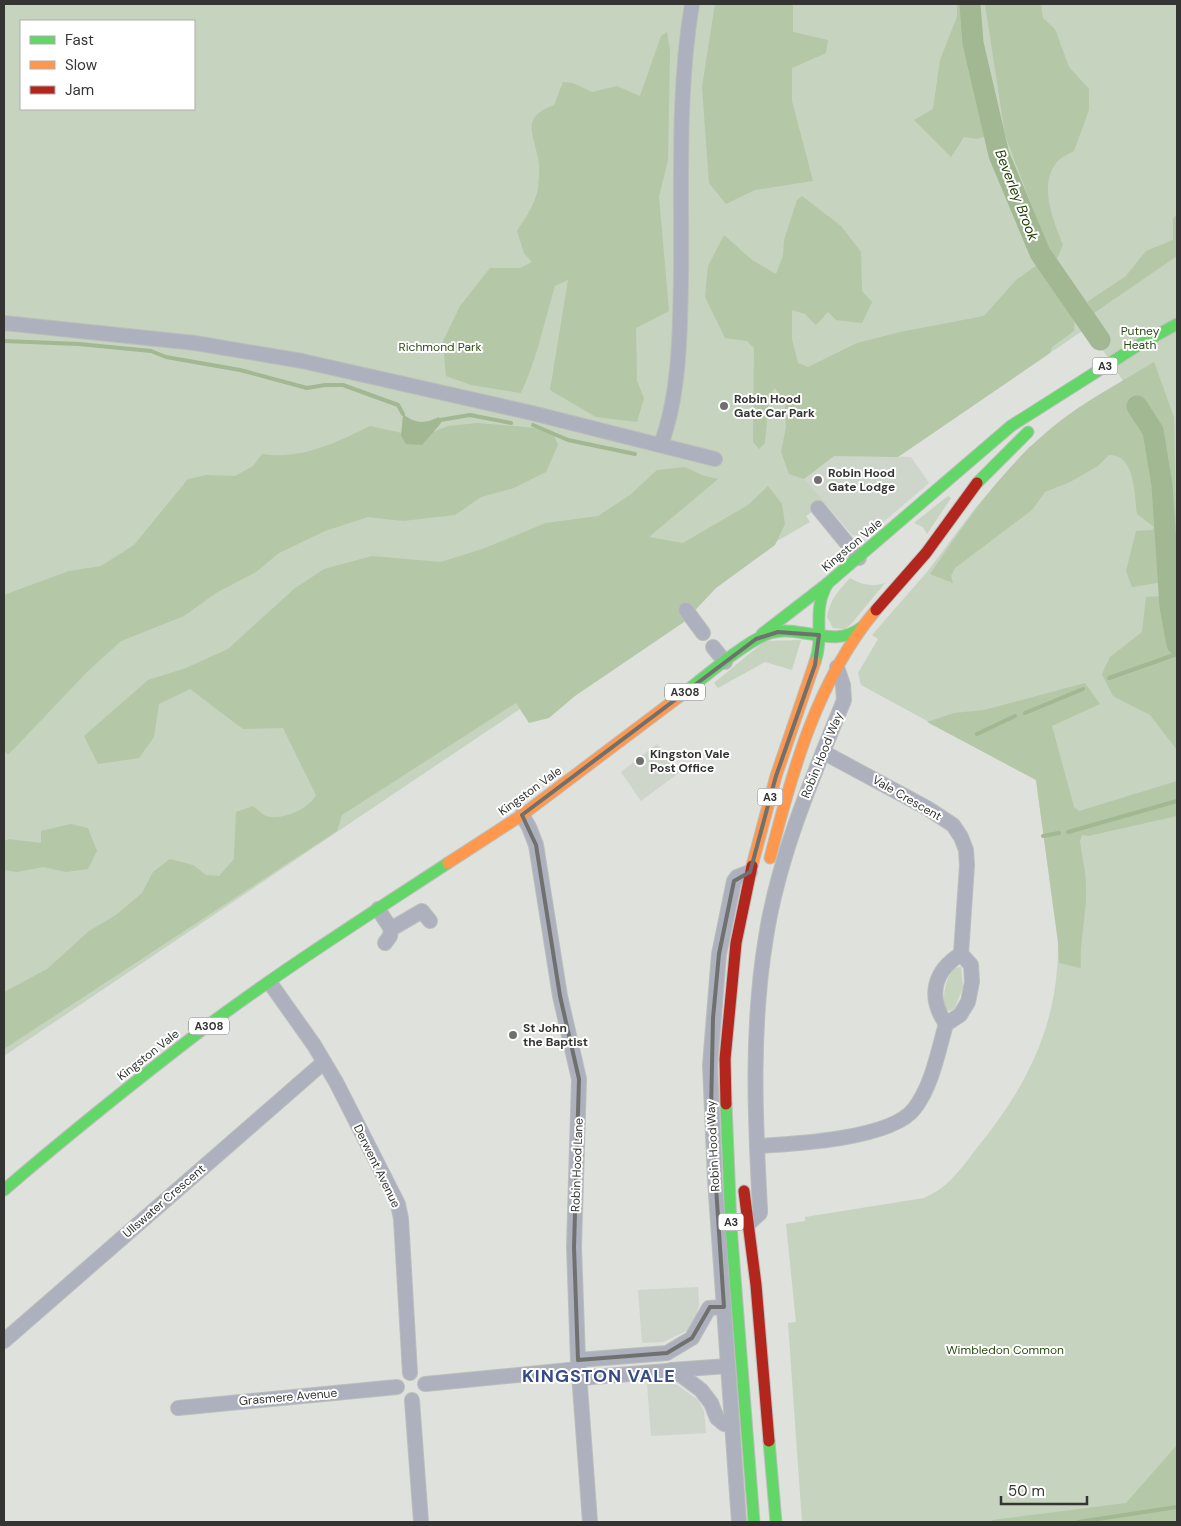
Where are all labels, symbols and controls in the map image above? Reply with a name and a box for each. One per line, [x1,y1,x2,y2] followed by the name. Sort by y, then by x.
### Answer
[20,20,195,110] legend
[65,30,94,50] text: Fast
[65,55,98,75] text: Slow
[65,80,94,100] text: Jam
[991,147,1043,244] water label: Beverley Brook
[1121,323,1160,353] park label: Putney Heath
[399,339,481,355] park label: Richmond Park
[1092,358,1118,374] road number: A3
[734,391,815,421] place label: Robin Hood Gate Car Park
[718,400,730,412] marker: Robin Hood Gate Car Park
[828,465,895,495] place label: Robin Hood Gate Lodge
[812,474,824,486] marker: Robin Hood Gate Lodge
[818,515,886,575] street label: Kingston Vale
[665,684,705,700] road number: A308
[797,709,847,800] street label: Robin Hood Way
[650,746,730,776] place label: Kingston Vale Post Office
[634,755,646,767] marker: Kingston Vale Post Office
[495,763,565,819] street label: Kingston Vale
[869,772,945,824] street label: Vale Crescent
[758,789,782,806] road number: A3
[189,1018,229,1034] road number: A308
[523,1020,588,1050] place label: St John the Baptist
[114,1026,182,1084] street label: Kingston Vale
[507,1029,519,1041] marker: St John the Baptist
[703,1100,723,1192] street label: Robin Hood Way
[567,1118,587,1212] street label: Robin Hood Lane
[350,1122,404,1210] street label: Derwent Avenue
[119,1161,209,1241] street label: Ullswater Crescent
[718,1214,744,1230] road number: A3
[946,1342,1064,1358] park label: Wimbledon Common
[522,1364,676,1388] district label: KINGSTON VALE
[238,1385,338,1409] street label: Grasmere Avenue
[1001,1474,1087,1506] scale bar
[1008,1481,1045,1501] text: 50 m

